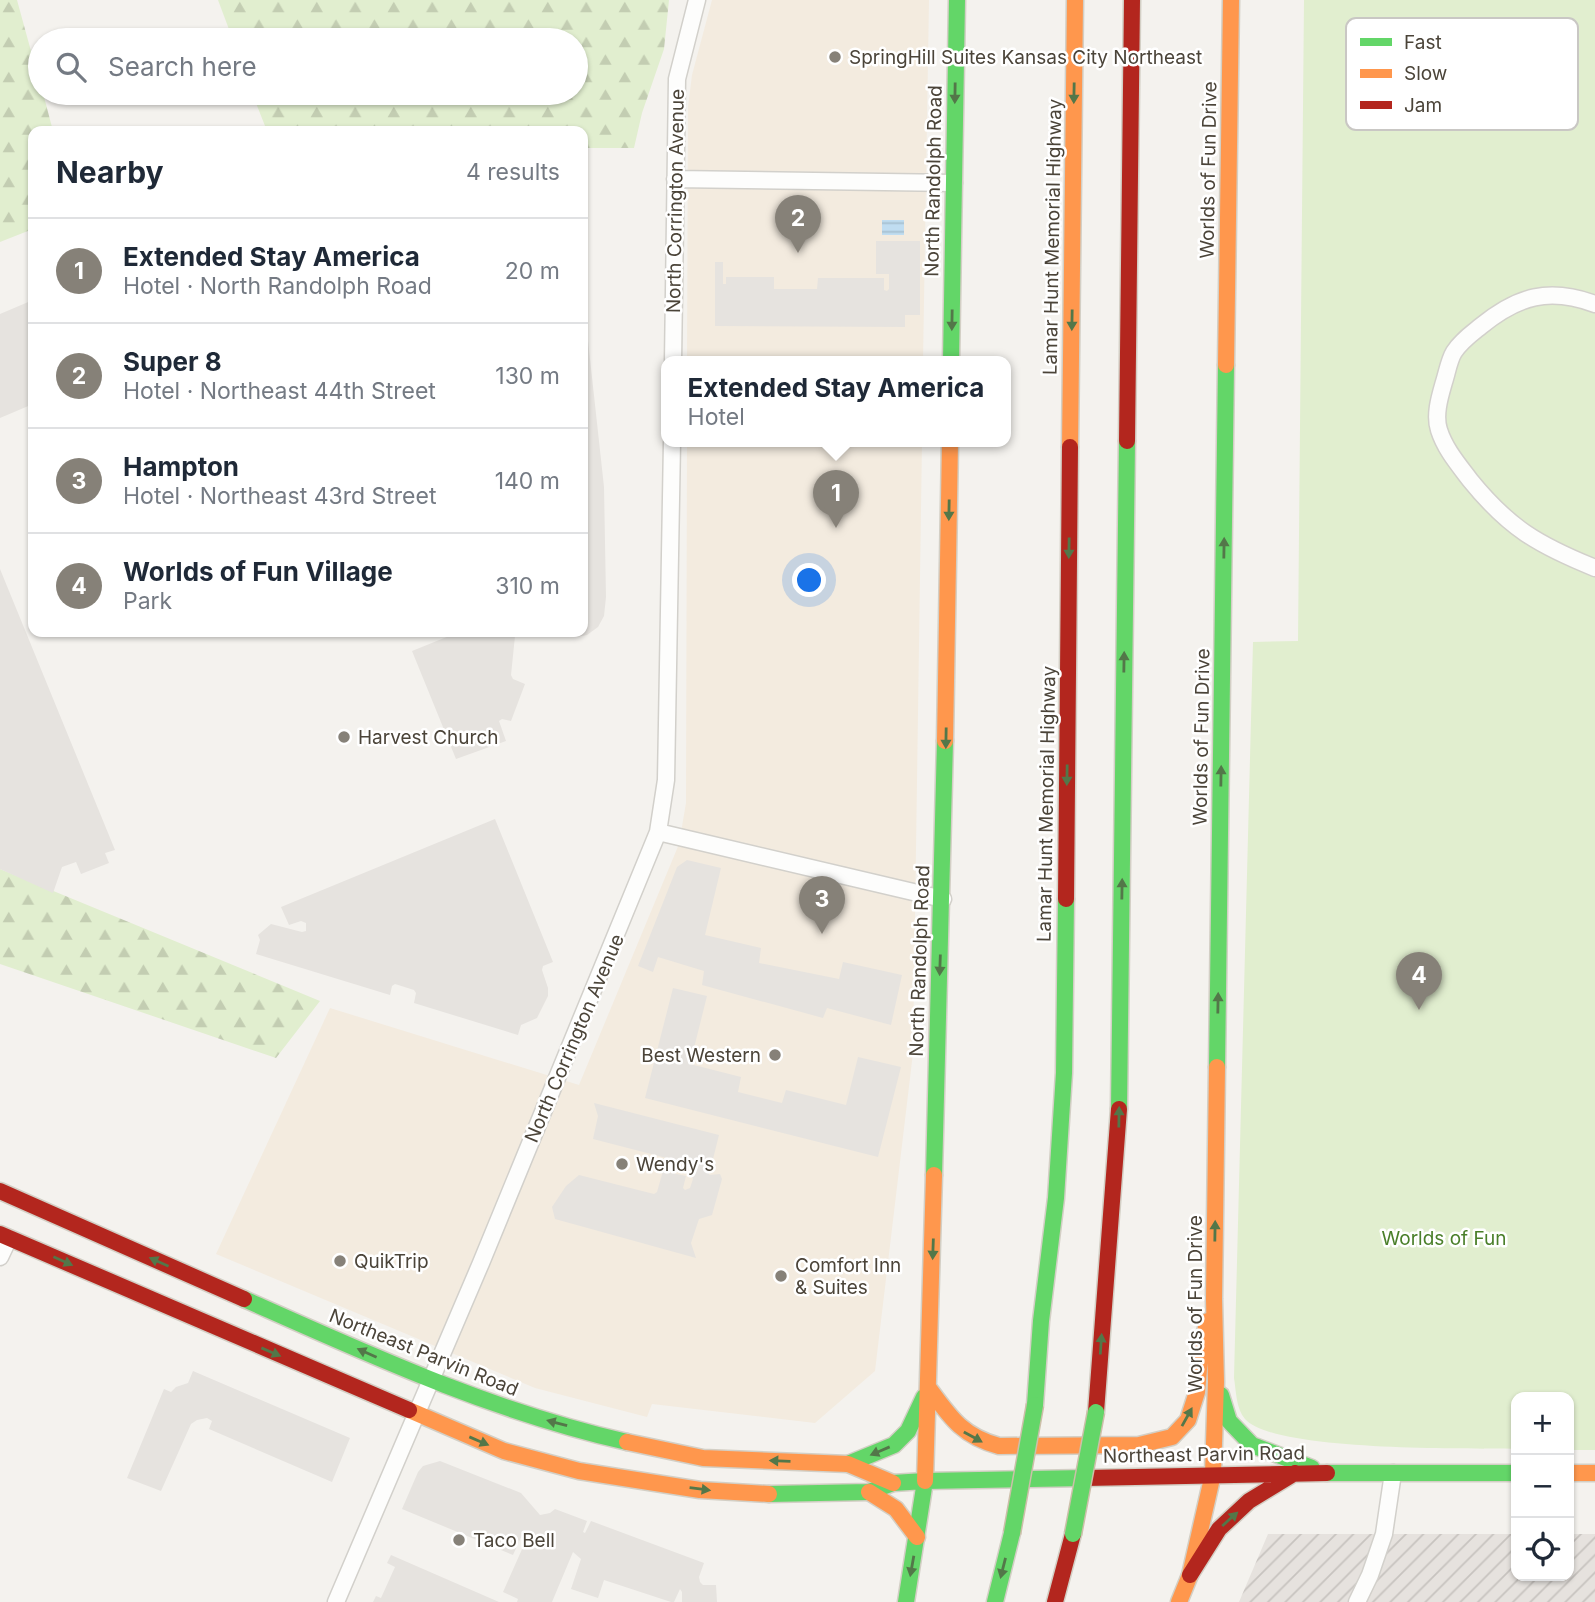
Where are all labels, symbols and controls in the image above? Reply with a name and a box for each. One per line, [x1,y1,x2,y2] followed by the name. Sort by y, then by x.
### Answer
[1346,18,1578,130] legend
[28,28,588,105] search box
[1404,31,1442,54] text: Fast
[849,46,1202,69] place label: SpringHill Suites Kansas City Northeast
[52,48,90,86] icon: search
[827,49,843,65] marker: SpringHill Suites Kansas City Northeast
[108,51,257,82] text: Search here
[1404,62,1447,85] text: Slow
[1195,81,1222,259] street label: Worlds of Fun Drive
[949,82,961,104] one-way arrow
[1068,82,1080,104] one-way arrow
[920,85,947,277] street label: North Randolph Road
[662,89,689,313] street label: North Corrington Avenue
[1404,94,1442,117] text: Jam
[1039,98,1066,375] street label: Lamar Hunt Memorial Highway
[56,154,164,190] text: Nearby
[466,158,560,186] text: 4 results
[775,195,821,253] pin: 2
[123,241,420,272] text: Extended Stay America
[74,257,84,285] text: 1
[505,257,560,285] text: 20 m
[123,272,432,300] text: Hotel · North Randolph Road
[946,309,958,331] one-way arrow
[1066,309,1078,331] one-way arrow
[123,346,222,377] text: Super 8
[661,356,1011,447] popup
[72,362,86,390] text: 2
[495,362,560,390] text: 130 m
[688,372,984,403] text: Extended Stay America
[123,377,436,405] text: Hotel · Northeast 44th Street
[688,403,745,431] text: Hotel
[123,451,239,482] text: Hampton
[72,467,86,495] text: 3
[495,467,560,495] text: 140 m
[813,470,859,528] pin: 1
[123,482,436,510] text: Hotel · Northeast 43rd Street
[943,500,955,522] one-way arrow
[1063,537,1075,559] one-way arrow
[1218,537,1230,559] one-way arrow
[123,556,393,587] text: Worlds of Fun Village
[792,563,826,597] your location
[71,572,87,600] text: 4
[495,572,560,600] text: 310 m
[123,587,172,615] text: Park
[1188,648,1215,826] street label: Worlds of Fun Drive
[1119,651,1130,673] one-way arrow
[1033,665,1060,942] street label: Lamar Hunt Memorial Highway
[358,726,499,749] place label: Harvest Church
[940,727,951,749] one-way arrow
[336,729,352,745] marker: Harvest Church
[1061,764,1073,786] one-way arrow
[1215,765,1227,787] one-way arrow
[905,865,934,1057] street label: North Randolph Road
[799,876,845,934] pin: 3
[1116,878,1128,900] one-way arrow
[520,930,629,1146] street label: North Corrington Avenue
[1396,952,1442,1010] pin: 4
[935,955,946,977] one-way arrow
[1212,992,1224,1014] one-way arrow
[641,1044,761,1067] place label: Best Western
[767,1047,783,1063] marker: Best Western
[1113,1106,1125,1128] one-way arrow
[636,1153,714,1176] place label: Wendy's
[614,1156,630,1172] marker: Wendy's
[1184,1215,1207,1393] street label: Worlds of Fun Drive
[1209,1220,1221,1242] one-way arrow
[1381,1227,1507,1250] park label: Worlds of Fun
[927,1238,938,1260] one-way arrow
[354,1250,429,1273] place label: QuikTrip
[332,1253,348,1269] marker: QuikTrip
[795,1254,901,1299] place label: Comfort Inn & Suites
[52,1256,73,1267] one-way arrow
[149,1256,169,1268] one-way arrow
[773,1268,789,1284] marker: Comfort Inn & Suites
[326,1304,522,1401] street label: Northeast Parvin Road
[1095,1332,1106,1354] one-way arrow
[261,1346,281,1358] one-way arrow
[357,1347,378,1358] one-way arrow
[1511,1392,1574,1581] map controls
[1511,1392,1574,1455] button: +
[1181,1407,1193,1426] one-way arrow
[546,1417,568,1428] one-way arrow
[964,1431,983,1443] one-way arrow
[468,1435,489,1446] one-way arrow
[1103,1441,1305,1468] street label: Northeast Parvin Road
[869,1445,890,1456] one-way arrow
[1511,1455,1574,1518] button: −
[769,1456,791,1467] one-way arrow
[689,1484,711,1495] one-way arrow
[1221,1512,1238,1528] one-way arrow
[1511,1518,1574,1581] button: locate
[473,1529,555,1552] place label: Taco Bell
[451,1532,467,1548] marker: Taco Bell
[906,1555,917,1577] one-way arrow
[997,1557,1008,1579] one-way arrow

